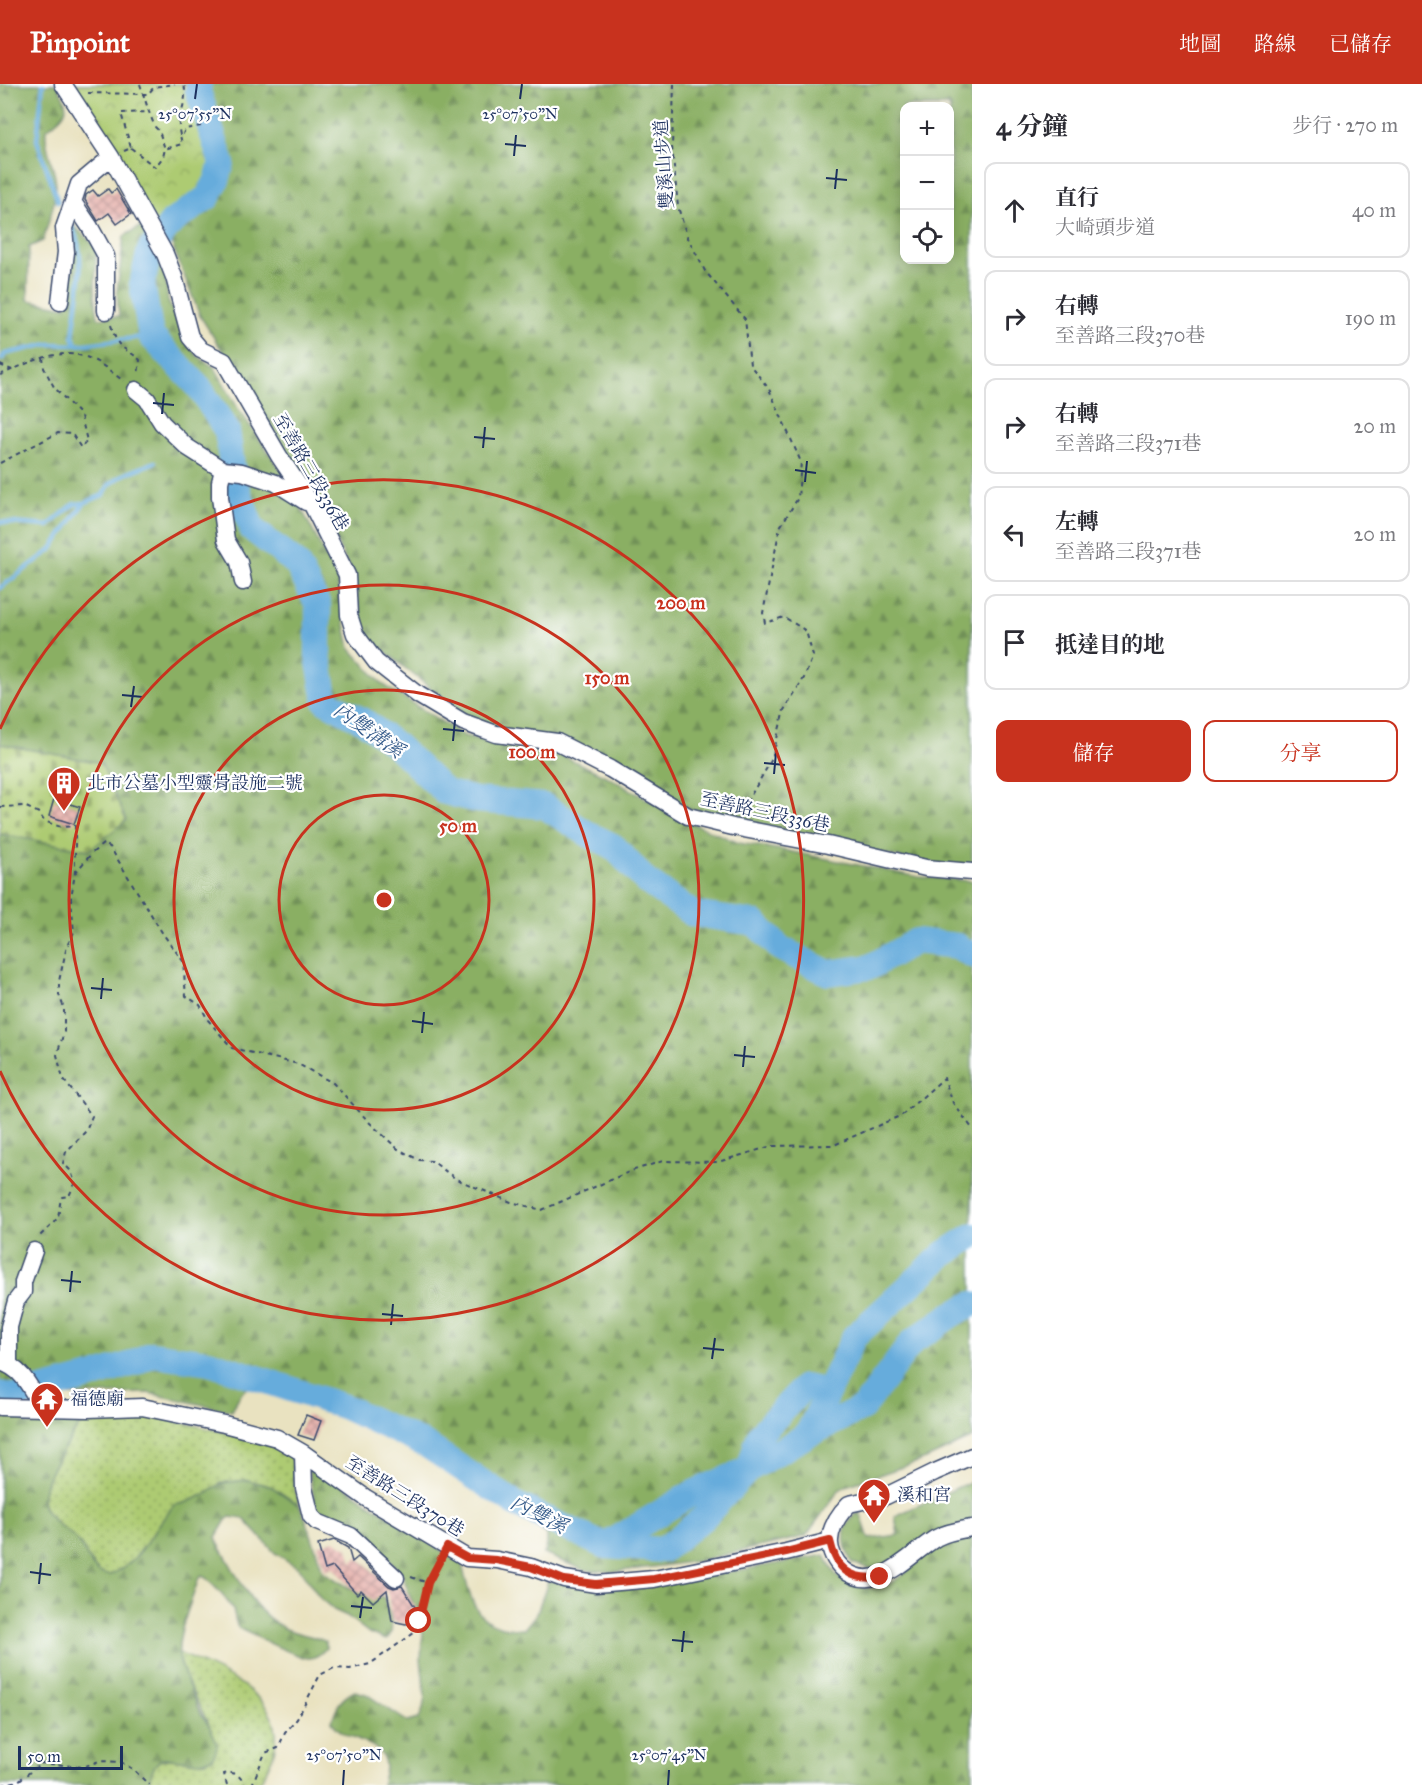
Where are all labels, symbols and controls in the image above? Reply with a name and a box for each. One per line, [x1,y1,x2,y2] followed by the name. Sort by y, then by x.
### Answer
[30,25,130,60] text: Pinpoint
[1179,31,1221,57] text: 地圖
[1254,31,1296,57] text: 路線
[1329,31,1392,57] text: 已儲存
[900,102,954,264] map controls
[900,102,954,156] button: +
[158,105,232,123] text: 25°07'55"N
[482,105,558,123] text: 25°07'50"N
[996,110,1068,142] text: 4 分鐘
[1292,113,1398,137] text: 步行 · 270 m
[650,118,678,210] street label: 雙溪山步道
[900,156,954,210] button: −
[1055,184,1099,211] text: 直行
[998,194,1031,227] icon: ahead
[1352,198,1396,222] text: 40 m
[900,210,954,264] button: locate
[1055,215,1155,239] text: 大崎頭步道
[1055,292,1099,319] text: 右轉
[998,302,1031,335] icon: right
[1345,306,1396,330] text: 190 m
[1055,323,1205,347] text: 至善路三段370巷
[1055,400,1099,427] text: 右轉
[269,410,353,534] street label: 至善路三段336巷
[998,410,1031,443] icon: right
[1353,414,1396,438] text: 20 m
[1055,431,1202,455] text: 至善路三段371巷
[1055,508,1099,535] text: 左轉
[998,518,1031,551] icon: left
[1353,522,1396,546] text: 20 m
[1055,539,1202,563] text: 至善路三段371巷
[657,592,706,614] text: 200 m
[998,626,1031,659] icon: arrive
[1055,631,1165,658] text: 抵達目的地
[585,667,630,689] text: 150 m
[329,697,410,764] water label: 內雙溝溪
[996,720,1191,782] button: 儲存
[1203,720,1398,782] button: 分享
[509,741,556,763] text: 100 m
[46,765,82,812] building icon: 北市公墓小型靈骨設施二號
[87,772,303,794] place label: 北市公墓小型靈骨設施二號
[698,788,832,836] street label: 至善路三段336巷
[439,815,478,837] text: 50 m
[374,890,394,910] centre of rings
[29,1381,65,1428] temple icon: 福德廟
[70,1388,124,1410] place label: 福德廟
[342,1451,468,1541] street label: 至善路三段370巷
[856,1477,892,1524] temple icon: 溪和宮
[897,1484,951,1506] place label: 溪和宮
[507,1490,573,1539] water label: 內雙溪
[866,1563,892,1589] route end
[405,1607,431,1633] route start
[18,1743,123,1770] scale bar
[306,1746,382,1764] text: 25°07'50"N
[631,1746,707,1764] text: 25°07'45"N
[27,1747,61,1766] text: 50 m

